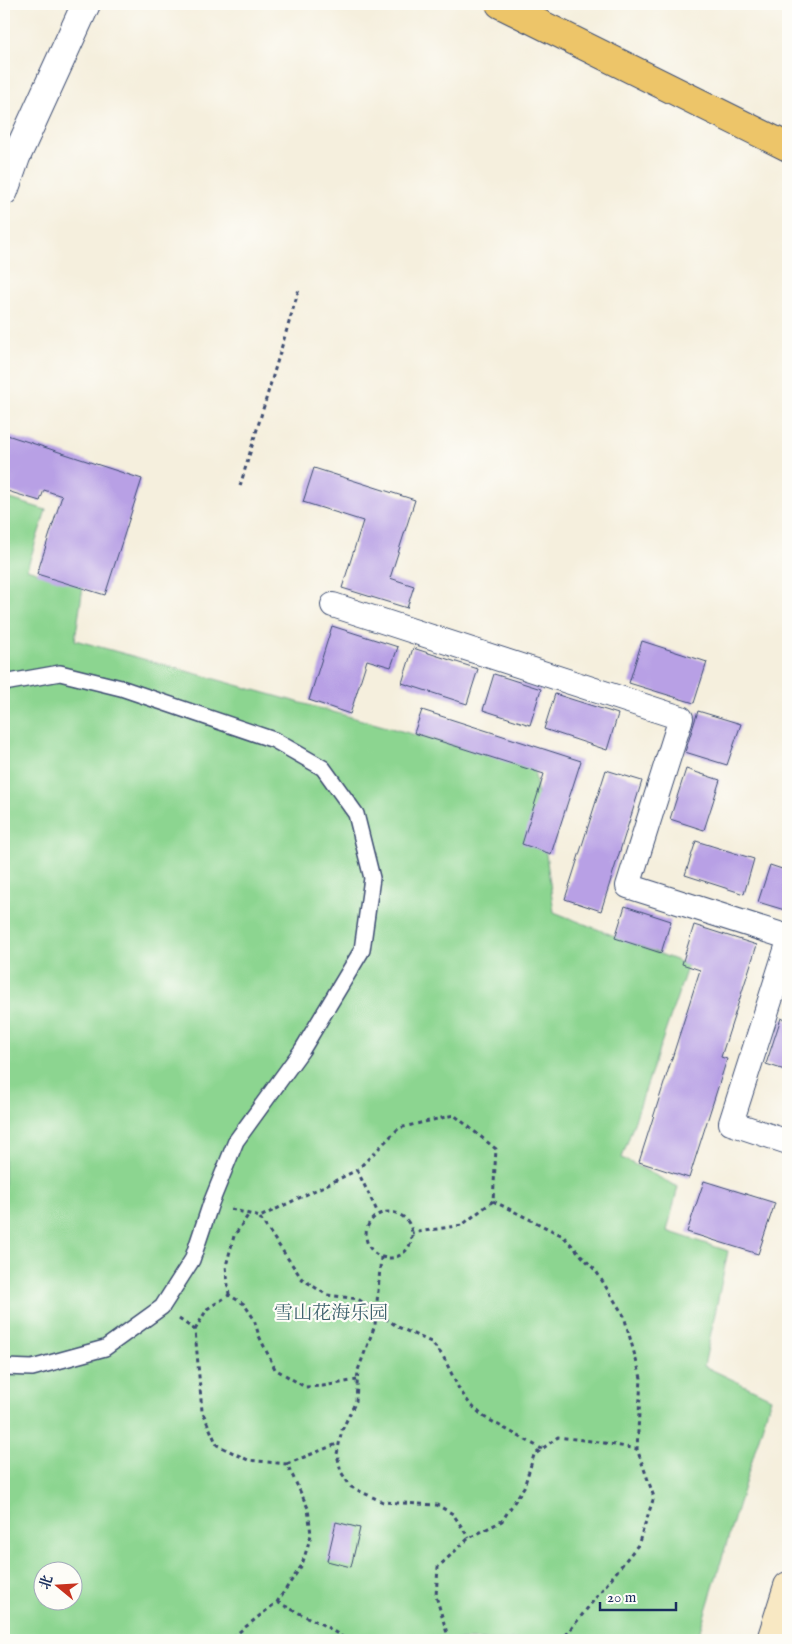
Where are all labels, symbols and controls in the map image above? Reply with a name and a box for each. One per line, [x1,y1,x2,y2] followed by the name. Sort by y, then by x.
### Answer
[274,1302,388,1326] park label: 雪山花海乐园
[32,1562,82,1612] north arrow
[36,1573,57,1592] text: 北
[600,1579,676,1611] scale bar
[607,1588,637,1607] text: 20 m

